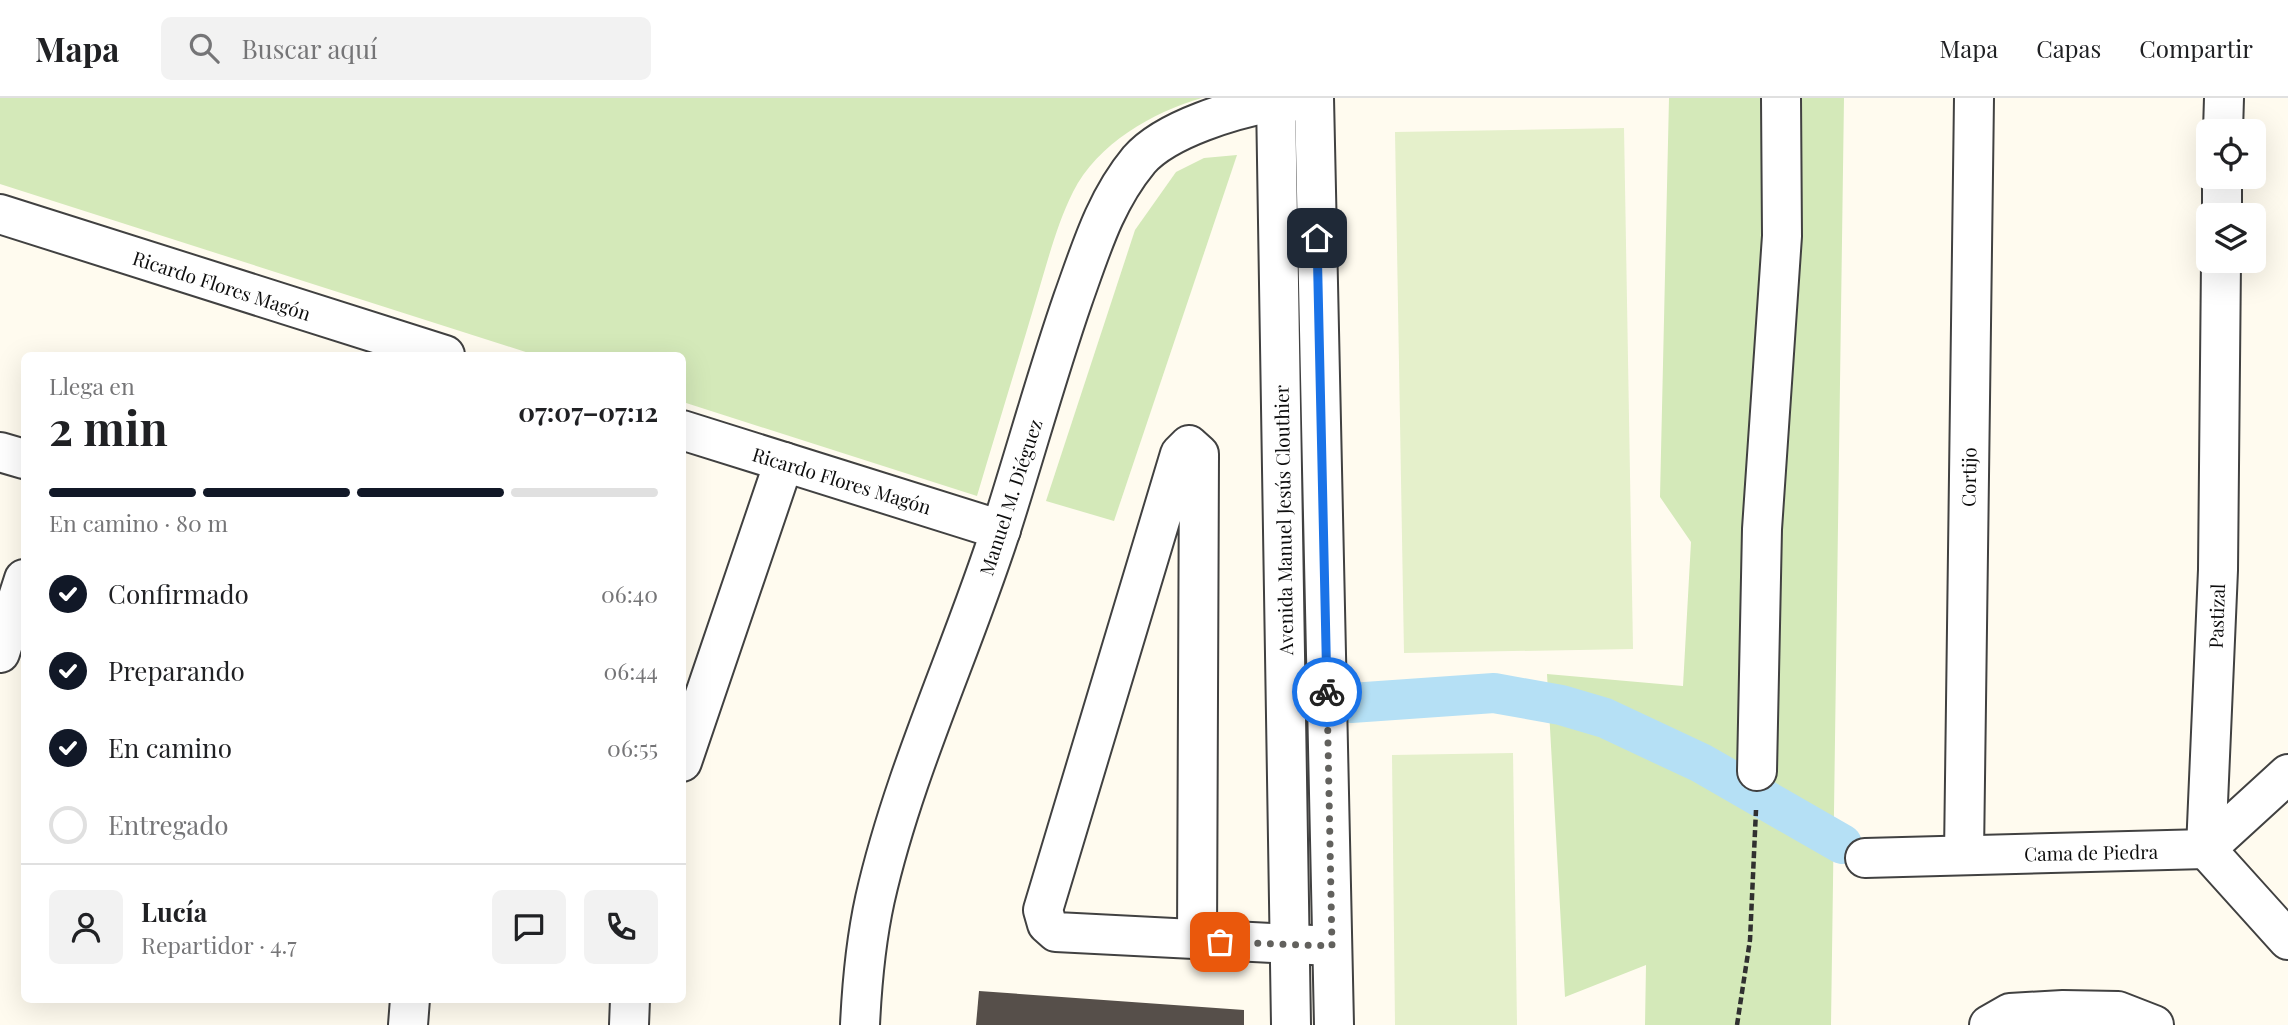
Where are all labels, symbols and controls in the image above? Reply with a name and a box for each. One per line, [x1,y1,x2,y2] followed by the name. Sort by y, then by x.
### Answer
[161,17,651,80] search box
[35,26,119,70] text: Mapa
[185,29,223,67] icon: search
[241,31,378,66] text: Buscar aquí
[1940,32,1998,64] text: Mapa
[2036,32,2101,64] text: Capas
[2139,32,2253,64] text: Compartir
[2196,119,2266,273] map controls
[2196,119,2266,189] button: locate
[2196,203,2266,273] button: layers
[1287,208,1347,268] pin
[1298,219,1336,257] icon: home
[130,244,315,326] street label: Ricardo Flores Magón
[49,370,135,401] text: Llega en
[1268,384,1298,656] street label: Avenida Manuel Jesús Clouthier
[518,394,658,429] text: 07:07–07:12
[49,396,168,458] text: 2 min
[972,416,1048,578] street label: Manuel M. Diéguez
[749,440,935,520] street label: Ricardo Flores Magón
[1954,447,1982,507] street label: Cortijo
[49,507,228,538] text: En camino · 80 m
[49,575,87,613] icon: check
[108,576,249,611] text: Confirmado
[601,578,658,609] text: 06:40
[2202,582,2230,649] street label: Pastizal
[49,652,87,690] icon: check
[108,653,245,688] text: Preparando
[603,655,658,686] text: 06:44
[1292,657,1362,727] courier
[1308,673,1346,711] icon: bike
[49,729,87,767] icon: check
[108,730,232,765] text: En camino
[607,732,658,763] text: 06:55
[108,807,229,842] text: Entregado
[2024,838,2159,866] street label: Cama de Piedra
[49,890,123,964] button: person
[492,890,566,964] button: chat
[584,890,658,964] button: phone
[141,894,207,929] text: Lucía
[1190,912,1250,972] pin
[1201,923,1239,961] icon: bag
[141,929,297,960] text: Repartidor · 4.7

